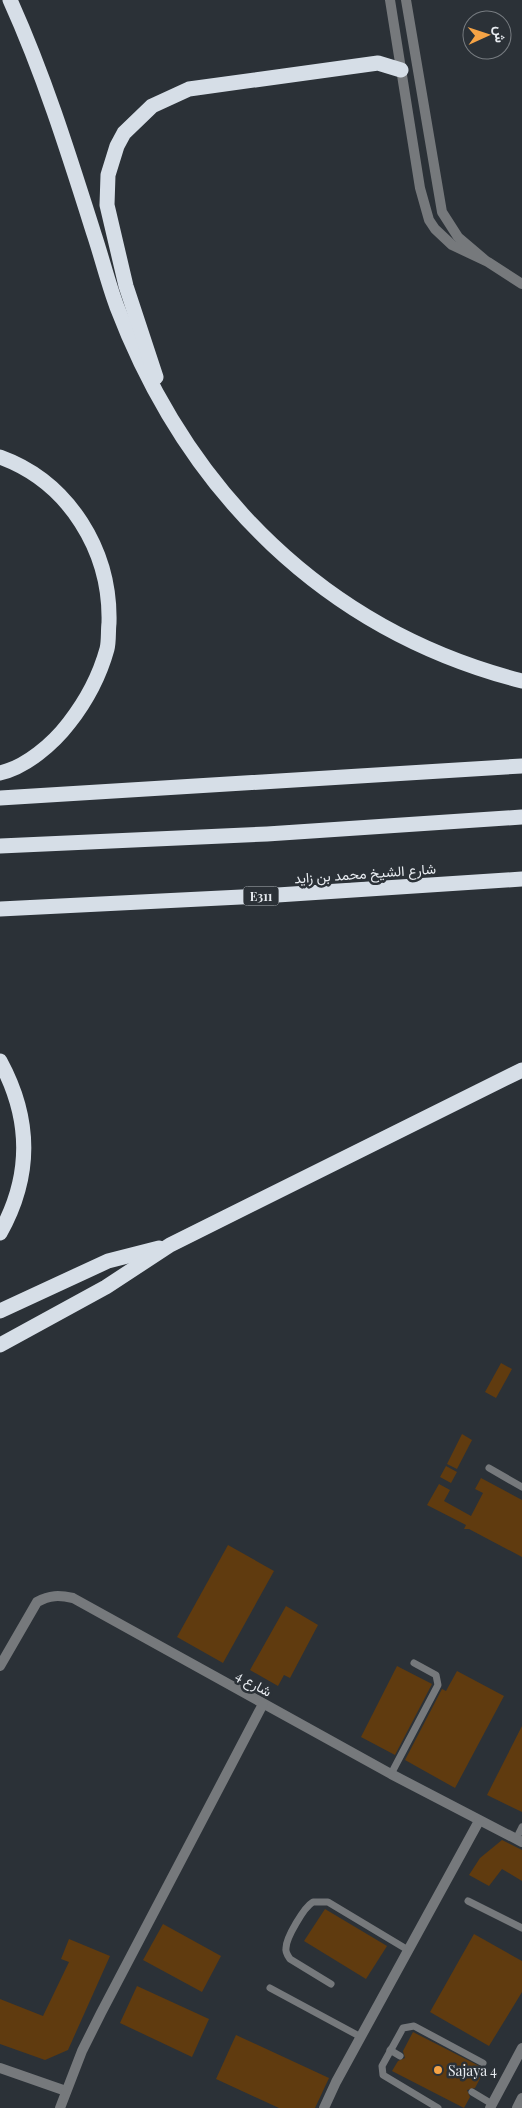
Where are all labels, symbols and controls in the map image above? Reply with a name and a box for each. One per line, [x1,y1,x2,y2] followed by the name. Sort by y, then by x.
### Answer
[462,10,512,60] north arrow
[491,25,510,43] text: ش
[293,859,437,889] street label: شارع الشيخ محمد بن زايد
[244,886,278,906] road number: E311
[232,1665,275,1702] street label: شارع 4
[448,2061,497,2080] place label: Sajaya 4
[432,2064,444,2076] marker: Sajaya 4

